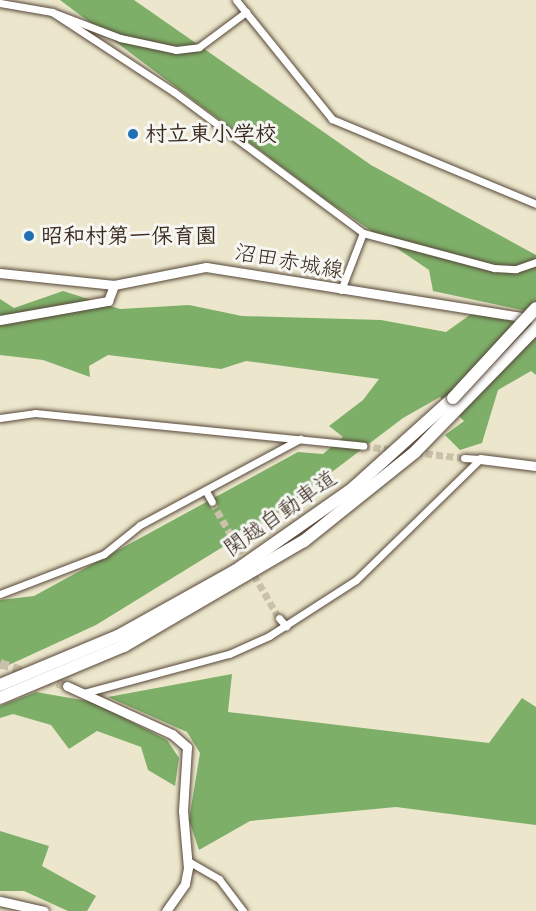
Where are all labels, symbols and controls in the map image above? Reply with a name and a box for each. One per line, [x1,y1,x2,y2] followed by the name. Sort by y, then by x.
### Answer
[145,121,277,147] place label: 村立東小学校
[126,127,140,141] marker: 村立東小学校
[41,223,217,249] place label: 昭和村第一保育園
[22,229,36,243] marker: 昭和村第一保育園
[233,238,345,284] street label: 沼田赤城線
[218,464,342,562] street label: 関越自動車道

